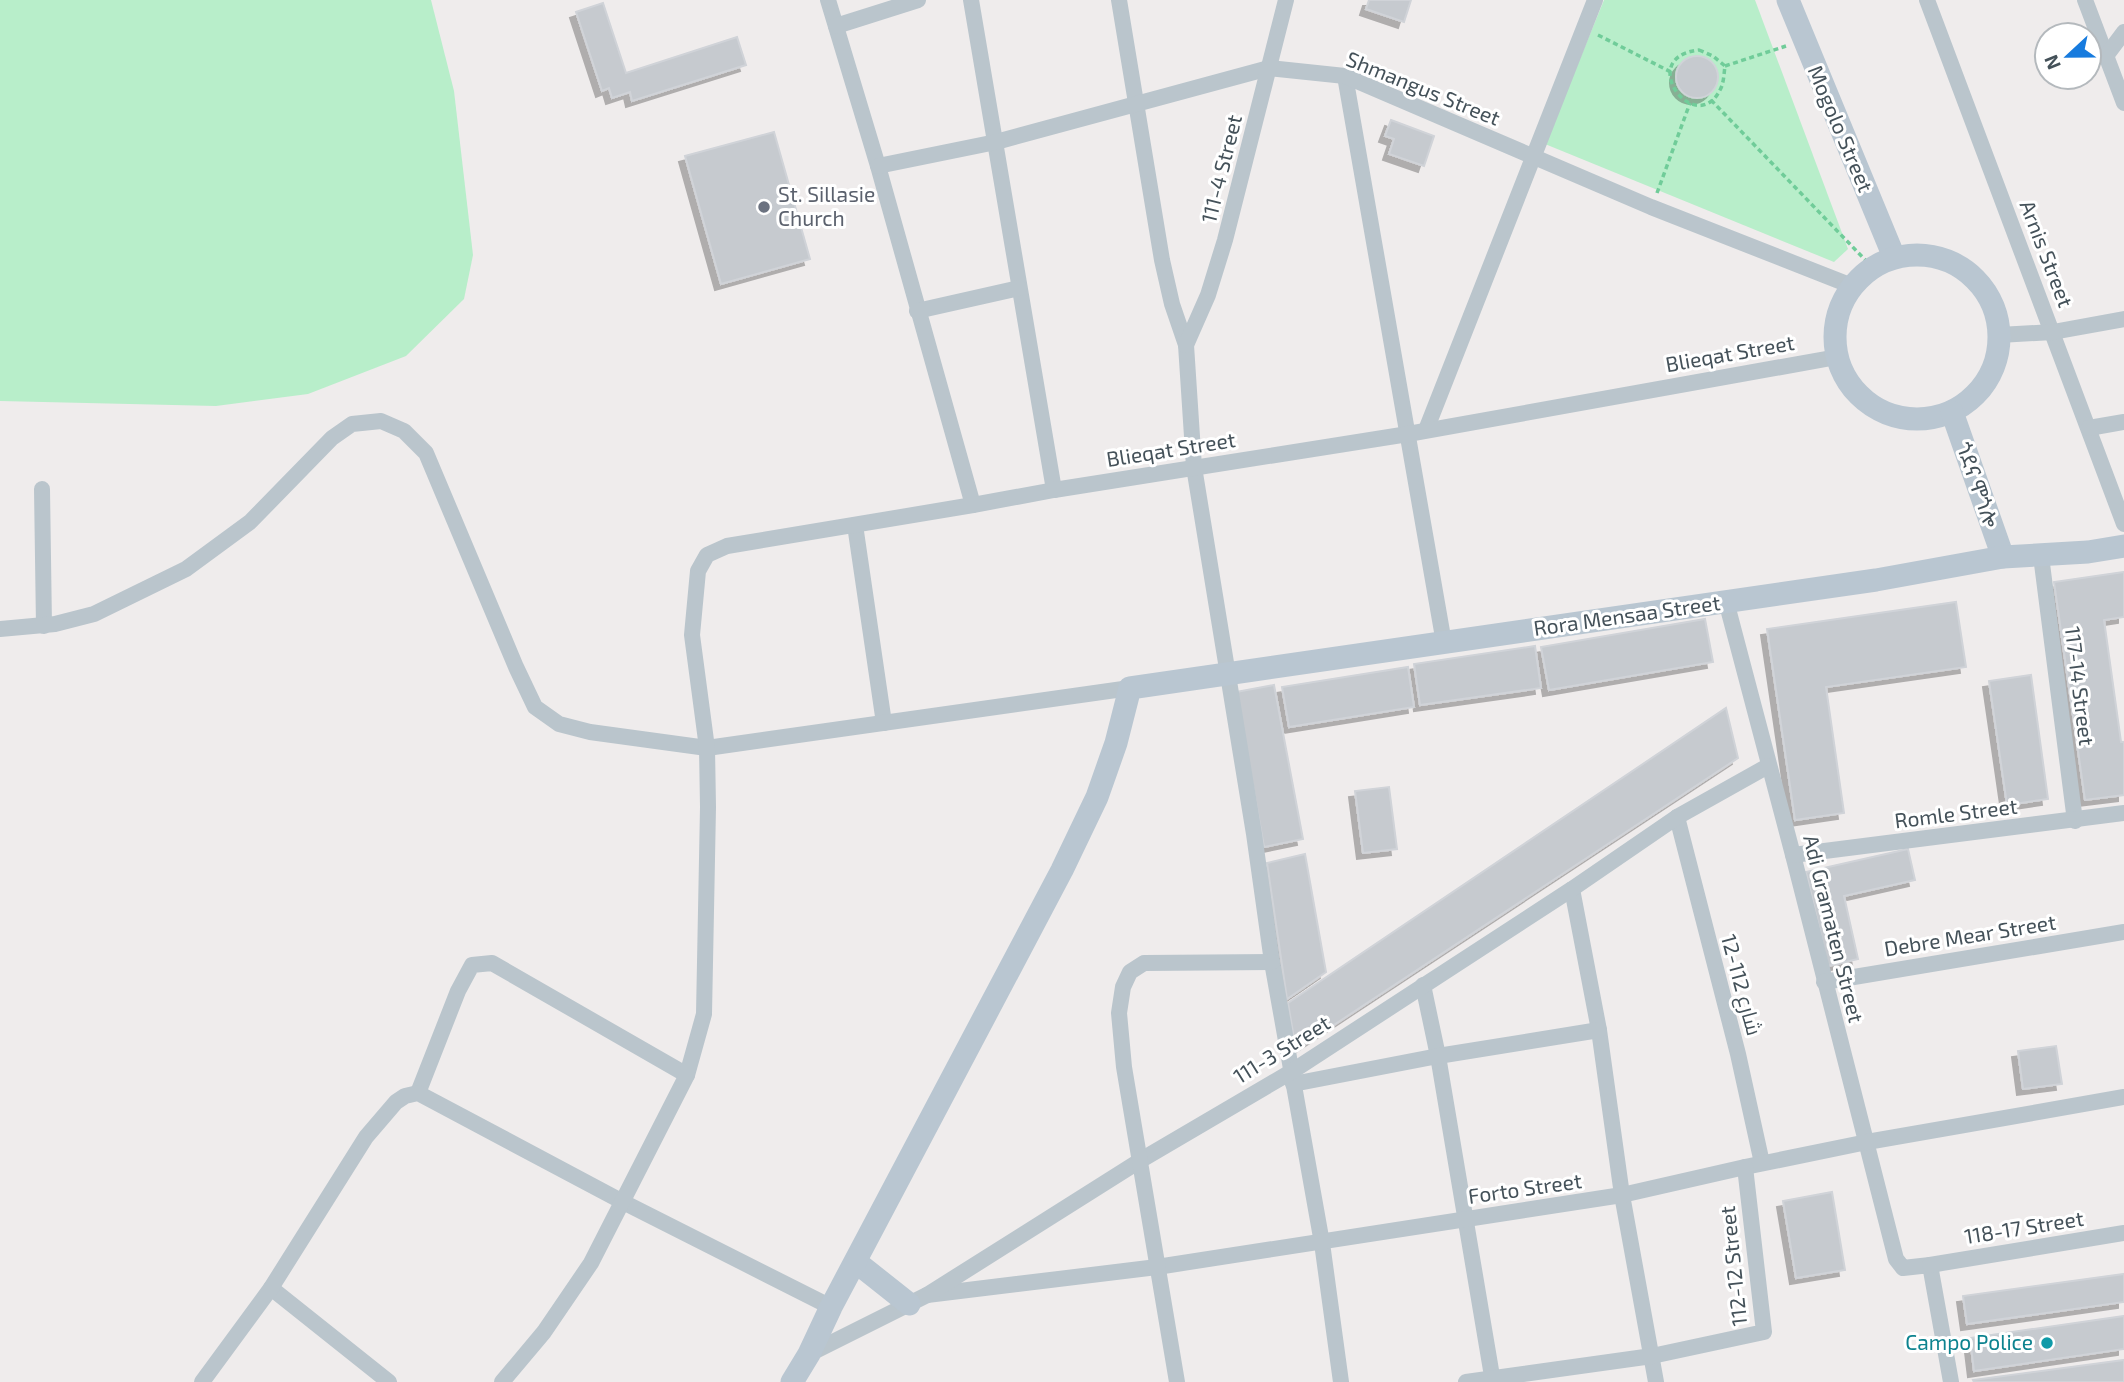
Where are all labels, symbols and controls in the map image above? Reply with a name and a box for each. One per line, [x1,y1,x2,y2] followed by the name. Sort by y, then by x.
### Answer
[2033,21,2103,91] north arrow
[1343,45,1504,130] street label: Shmangus Street
[2039,52,2065,73] text: N
[1803,61,1879,195] street label: Mogolo Street
[1195,112,1246,225] street label: 111-4 Street
[778,181,875,230] place label: St. Sillasie Church
[2016,196,2079,311] street label: Arnis Street
[756,199,772,215] marker: St. Sillasie Church
[1663,329,1796,376] street label: Blieqat Street
[1104,426,1237,471] street label: Blieqat Street
[1952,438,2005,531] street label: ጎደና ሞጎሎ
[1532,589,1722,640] street label: Rora Mensaa Street
[2061,625,2100,747] street label: 117-14 Street
[1893,793,2019,832] street label: Romle Street
[1799,832,1870,1025] street label: Adi Gramaten Street
[1882,909,2057,960] street label: Debre Mear Street
[1714,931,1768,1039] street label: شارع 112-12
[1228,1009,1334,1088] street label: 111-3 Street
[1466,1167,1583,1208] street label: Forto Street
[1714,1205,1751,1327] street label: 112-12 Street
[1962,1205,2085,1248] street label: 118-17 Street
[1905,1329,2033,1354] place label: Campo Police
[2039,1335,2055,1351] marker: Campo Police

